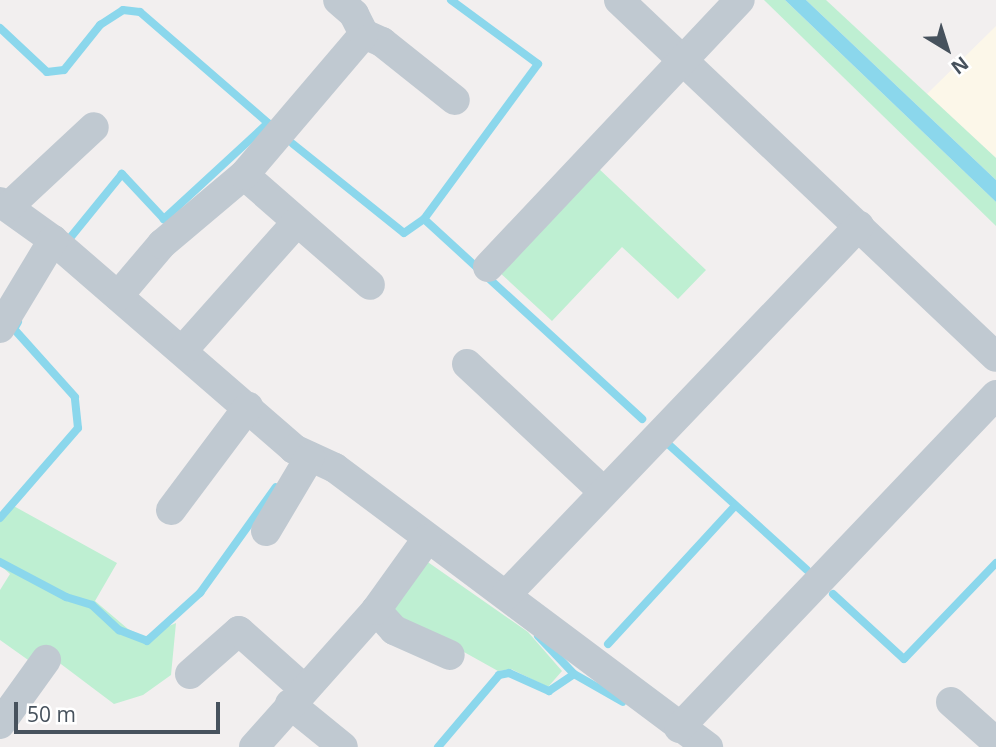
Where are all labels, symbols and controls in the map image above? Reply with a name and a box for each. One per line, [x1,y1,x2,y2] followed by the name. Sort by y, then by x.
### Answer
[912,14,982,84] north arrow
[946,51,974,81] text: N
[18,688,224,732] scale bar
[27,700,76,728] text: 50 m

